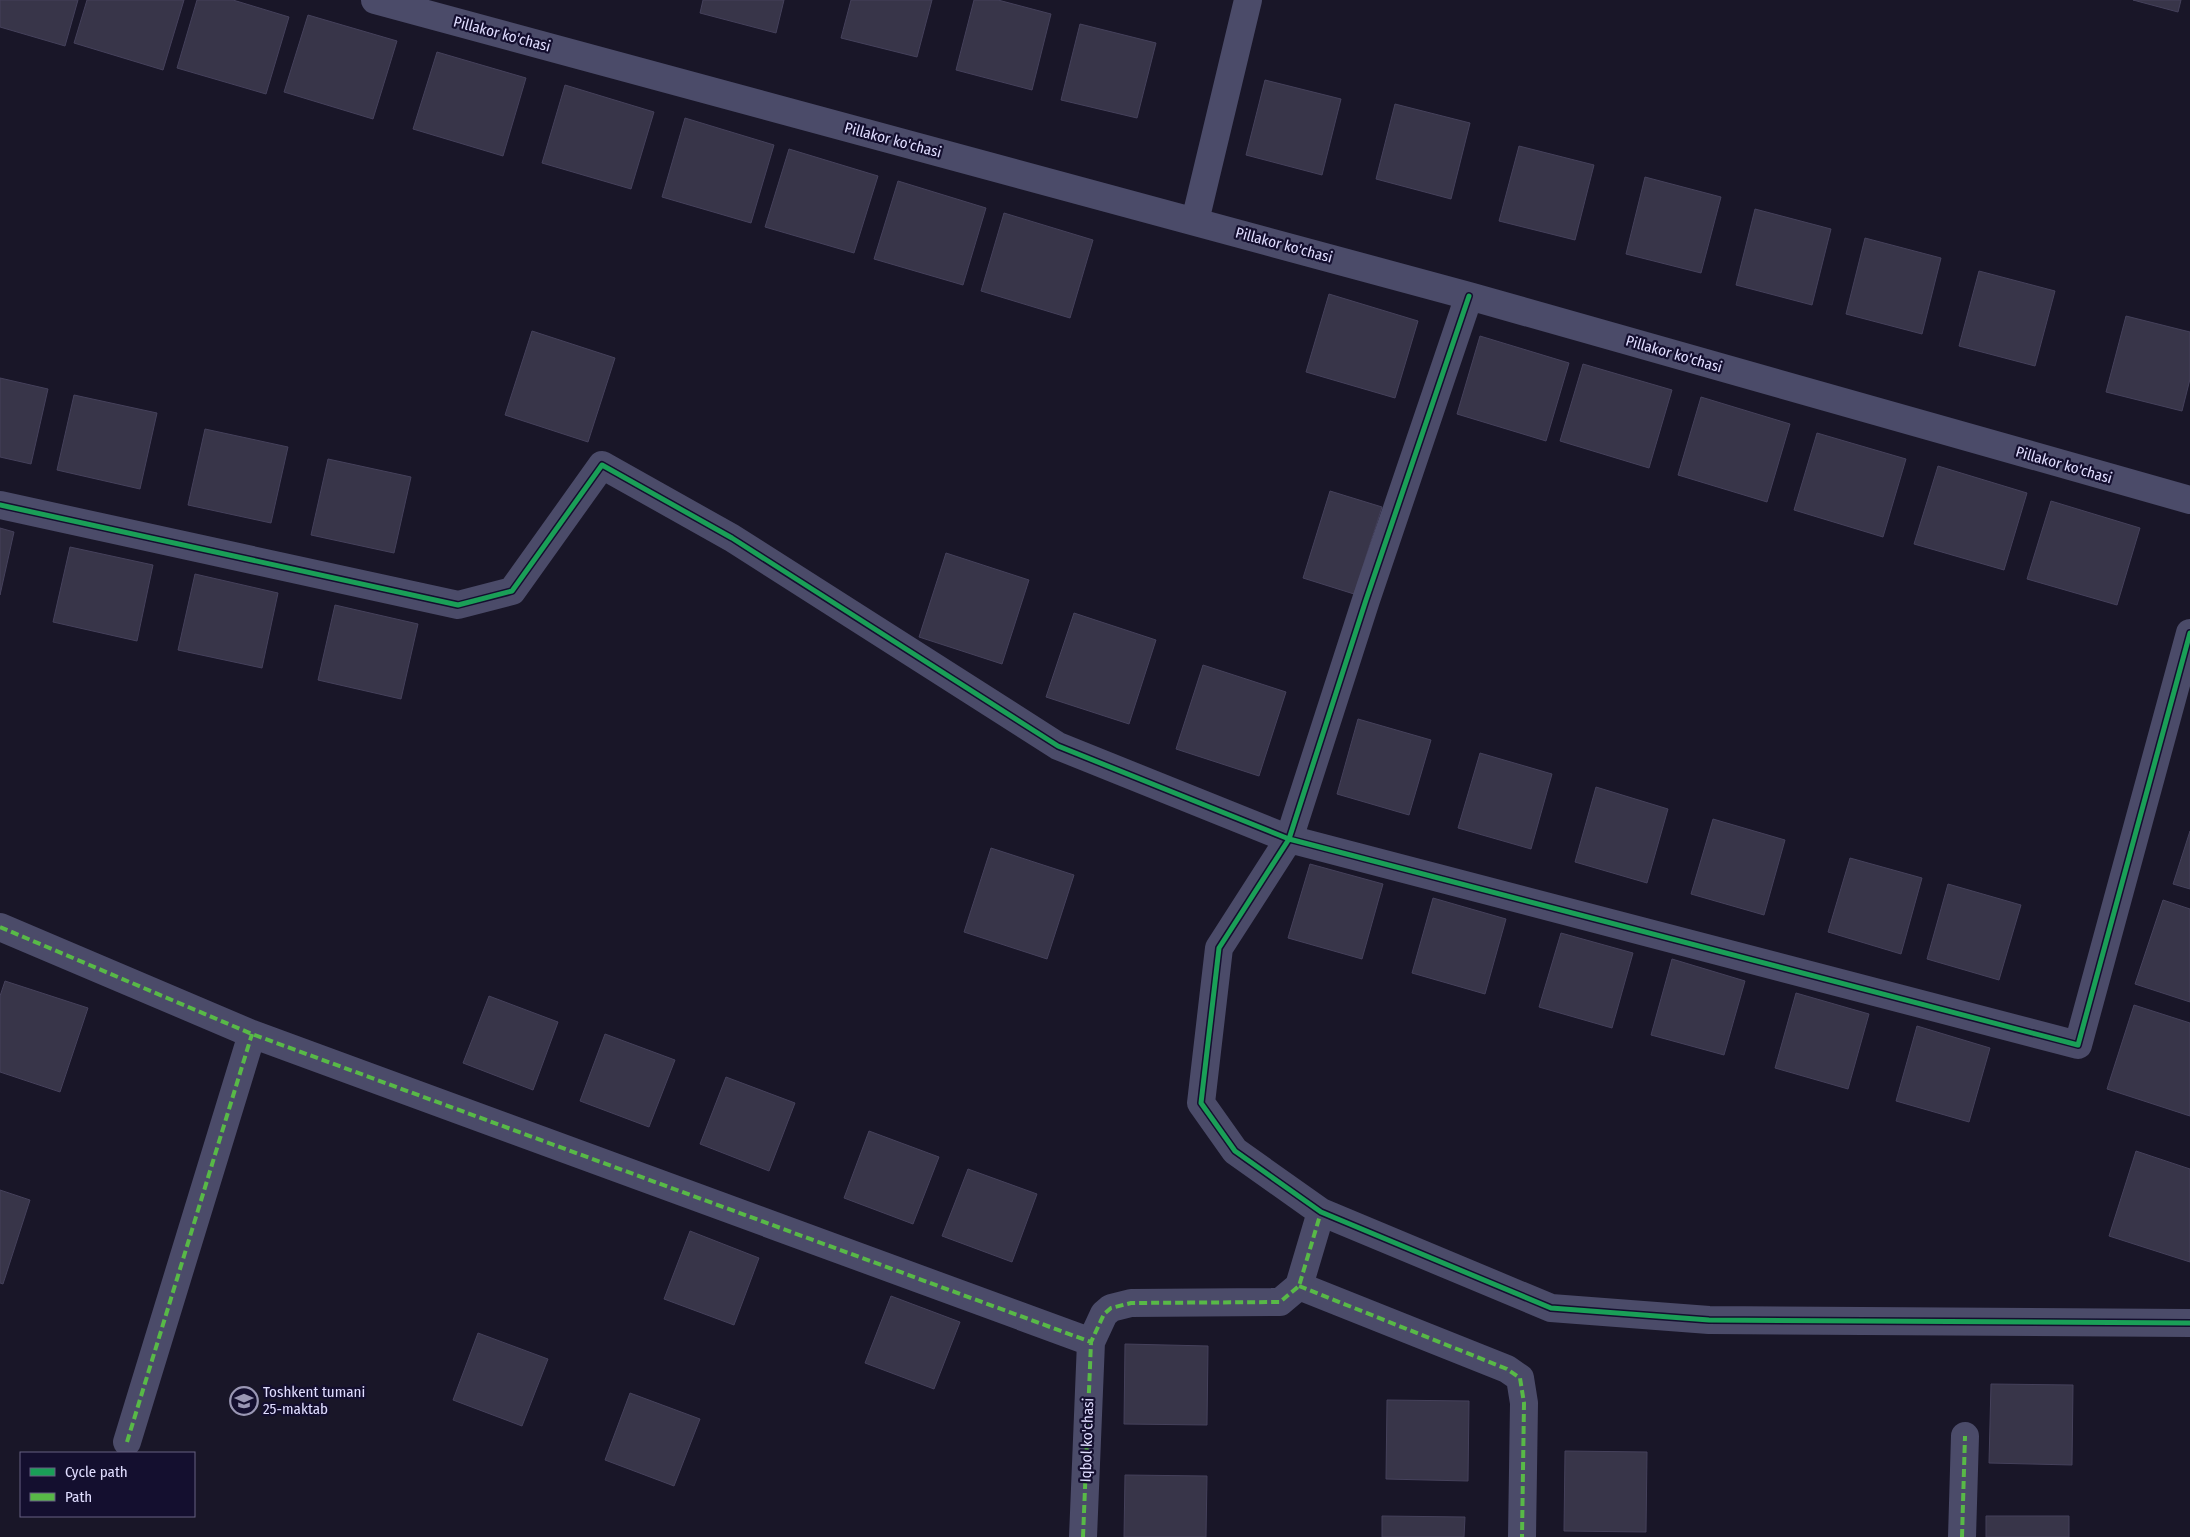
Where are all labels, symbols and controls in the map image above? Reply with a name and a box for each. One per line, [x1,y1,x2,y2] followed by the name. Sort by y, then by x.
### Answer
[452,12,552,56] street label: Pillakor ko'chasi
[843,118,943,162] street label: Pillakor ko'chasi
[1234,223,1334,267] street label: Pillakor ko'chasi
[1624,332,1724,376] street label: Pillakor ko'chasi
[2014,443,2114,487] street label: Pillakor ko'chasi
[263,1383,365,1418] place label: Toshkent tumani 25-maktab
[229,1386,259,1416] school or university icon: Toshkent tumani 25-maktab
[1077,1397,1097,1483] street label: Iqbol ko'chasi
[20,1452,195,1517] legend
[65,1463,128,1481] text: Cycle path
[65,1488,92,1506] text: Path

